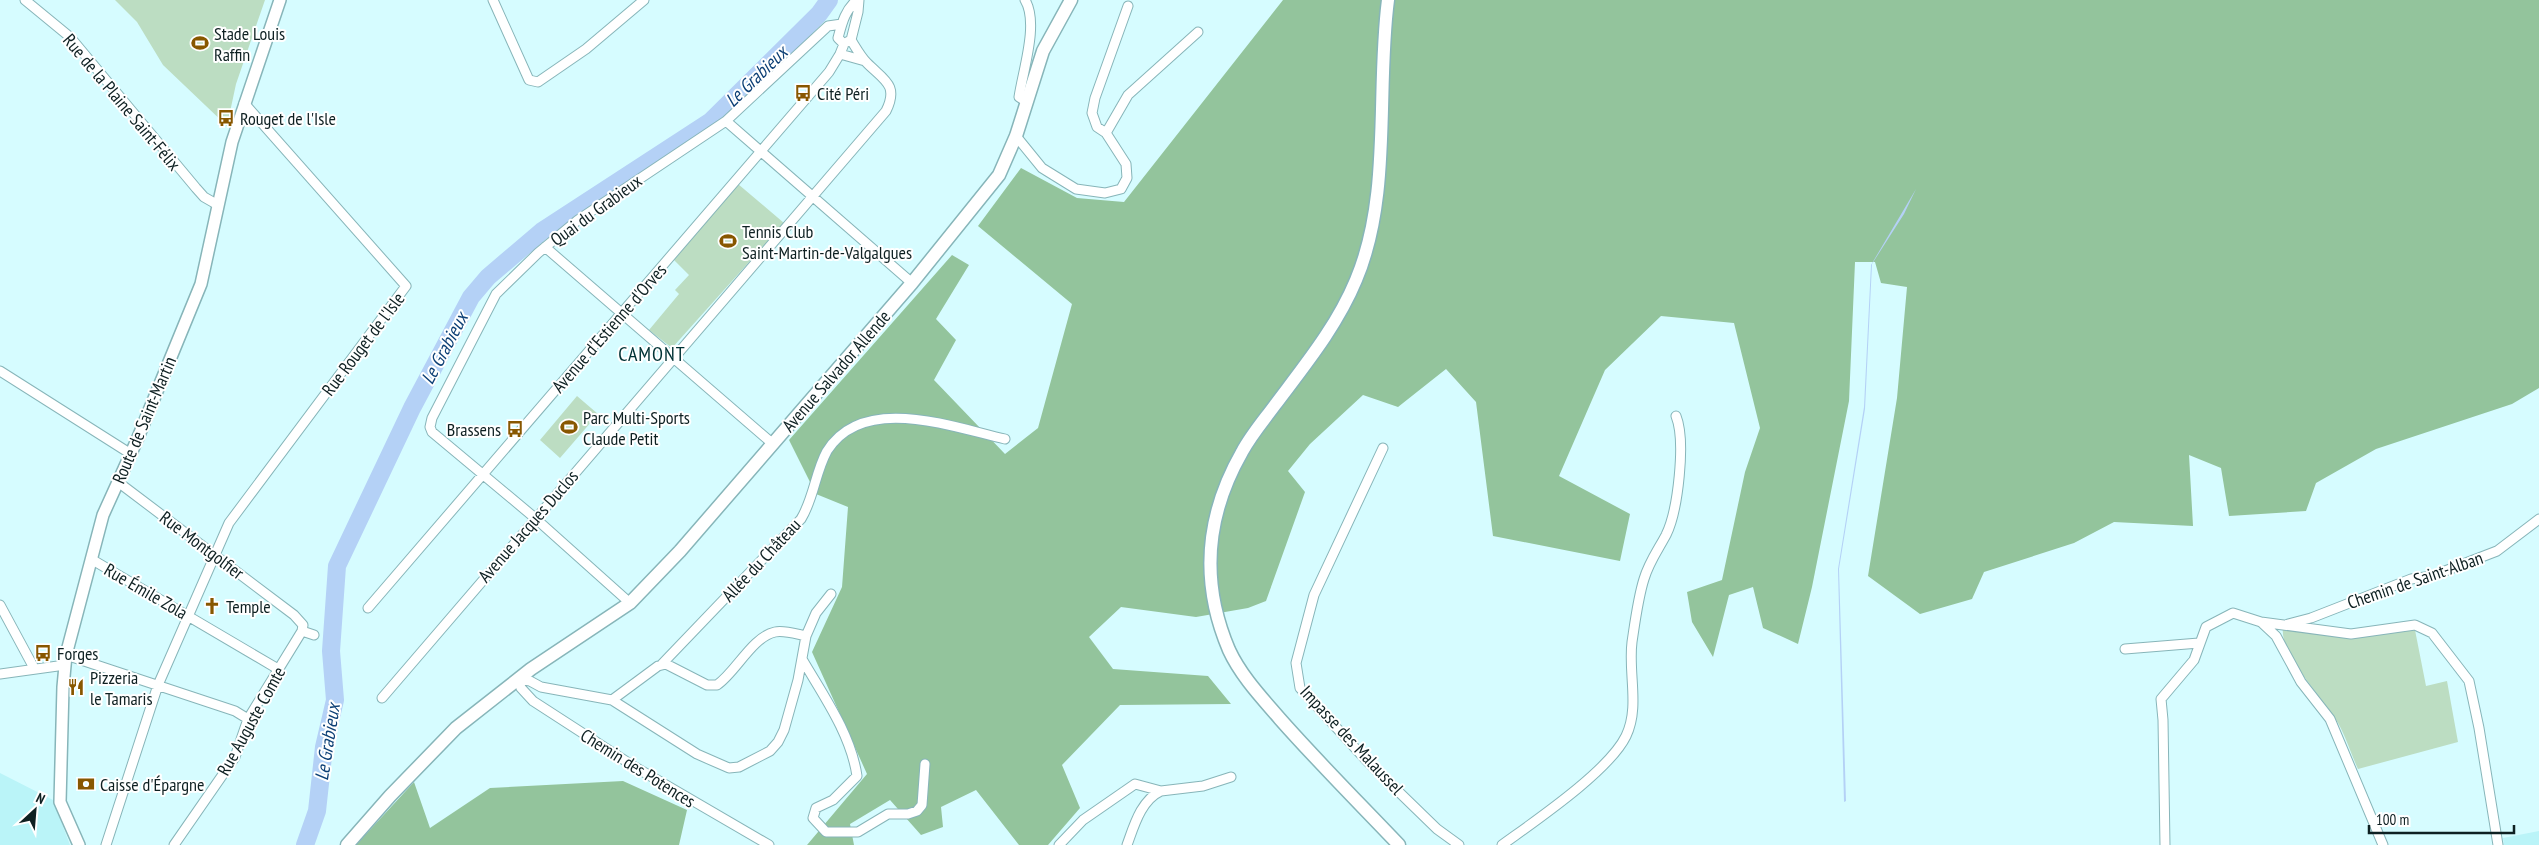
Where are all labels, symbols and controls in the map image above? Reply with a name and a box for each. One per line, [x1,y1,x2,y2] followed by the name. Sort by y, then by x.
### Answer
[214,22,285,66] place label: Stade Louis Raffin
[58,29,186,175] street label: Rue de la Plaine Saint-Félix
[190,33,210,53] sports icon: Stade Louis Raffin
[720,39,794,112] water label: Le Grabieux
[817,82,869,105] place label: Cité Péri
[793,83,813,103] bus stop icon: Cité Péri
[240,107,336,130] place label: Rouget de l'Isle
[216,108,236,128] bus stop icon: Rouget de l'Isle
[546,169,647,251] street label: Quai du Grabieux
[742,220,912,264] place label: Tennis Club Saint-Martin-de-Valgalgues
[718,231,738,251] sports icon: Tennis Club Saint-Martin-de-Valgalgues
[547,259,671,397] street label: Avenue d'Estienne d'Orves
[317,288,409,400] street label: Rue Rouget de l'Isle
[777,305,895,437] street label: Avenue Salvador Allende
[415,306,474,388] water label: Le Grabieux
[618,341,686,367] district label: CAMONT
[107,353,181,487] street label: Route de Saint-Martin
[583,406,690,450] place label: Parc Multi-Sports Claude Petit
[559,417,579,437] sports icon: Parc Multi-Sports Claude Petit
[447,418,501,441] place label: Brassens
[505,419,525,439] bus stop icon: Brassens
[473,465,583,587] street label: Avenue Jacques Duclos
[155,506,249,584] street label: Rue Montgolfier
[717,514,805,606] street label: Allée du Château
[2344,546,2486,614] street label: Chemin de Saint-Alban
[100,558,192,624] street label: Rue Émile Zola
[226,595,271,618] place label: Temple
[202,596,222,616] church icon: Temple
[57,642,98,665] place label: Forges
[33,643,53,663] bus stop icon: Forges
[212,663,290,779] street label: Rue Auguste Comte
[90,666,153,710] place label: Pizzeria le Tamaris
[66,677,86,697] restaurant icon: Pizzeria le Tamaris
[1295,681,1409,800] street label: Impasse des Malaussel
[309,700,345,782] water label: Le Grabieux
[576,723,700,813] street label: Chemin des Potences
[100,773,204,796] place label: Caisse d'Épargne
[76,774,96,794] bank icon: Caisse d'Épargne
[10,785,60,835] north arrow
[33,789,48,808] text: N
[2369,802,2514,834] scale bar
[2376,810,2409,829] text: 100 m

